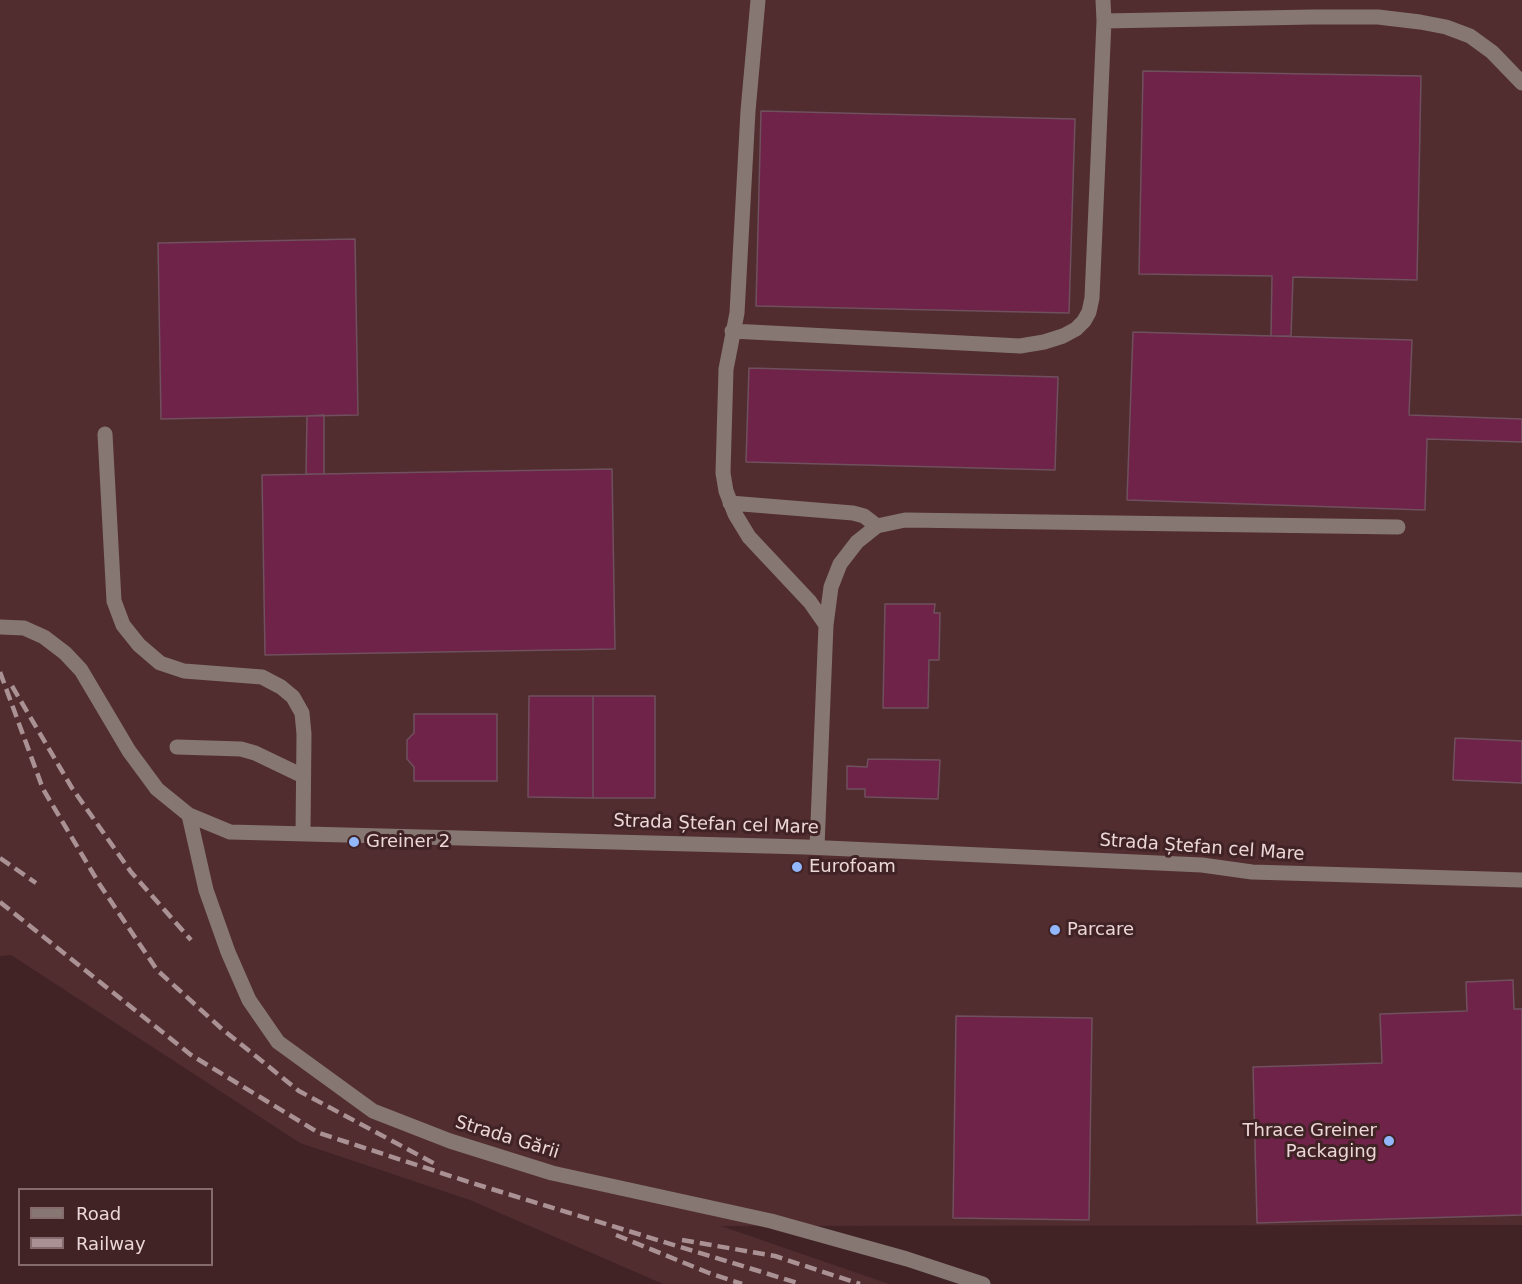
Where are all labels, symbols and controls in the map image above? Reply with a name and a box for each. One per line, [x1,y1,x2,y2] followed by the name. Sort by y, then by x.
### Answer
[613,811,819,839] street label: Strada Ștefan cel Mare
[1099,830,1305,866] street label: Strada Ștefan cel Mare
[366,831,450,853] place label: Greiner 2
[347,835,361,849] marker: Greiner 2
[809,856,896,878] place label: Eurofoam
[790,860,804,874] marker: Eurofoam
[1067,919,1134,941] place label: Parcare
[1048,923,1062,937] marker: Parcare
[452,1112,562,1164] street label: Strada Gării
[1243,1120,1377,1162] place label: Thrace Greiner Packaging
[1382,1134,1396,1148] marker: Thrace Greiner Packaging
[18,1188,213,1266] legend
[76,1203,121,1224] text: Road
[76,1233,146,1254] text: Railway

